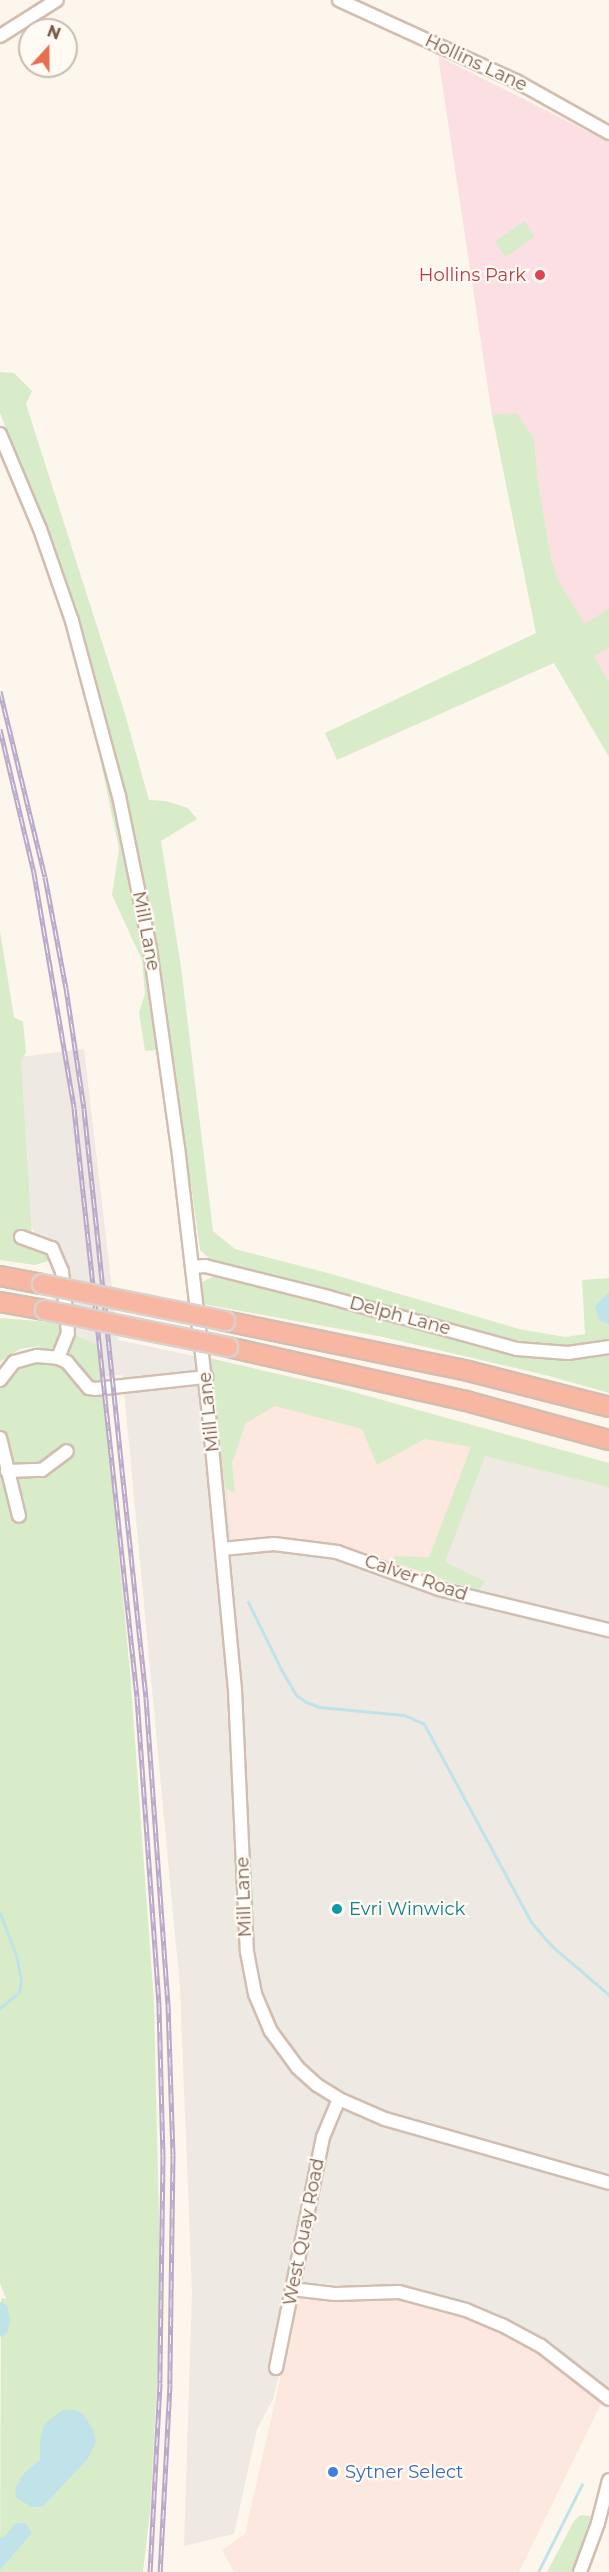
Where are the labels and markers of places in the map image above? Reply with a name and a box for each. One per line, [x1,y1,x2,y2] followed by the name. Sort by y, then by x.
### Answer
[419,264,526,286] place label: Hollins Park
[531,266,549,284] marker: Hollins Park
[349,1898,465,1920] place label: Evri Winwick
[330,1902,344,1916] marker: Evri Winwick
[345,2461,463,2483] place label: Sytner Select
[326,2465,340,2479] marker: Sytner Select

